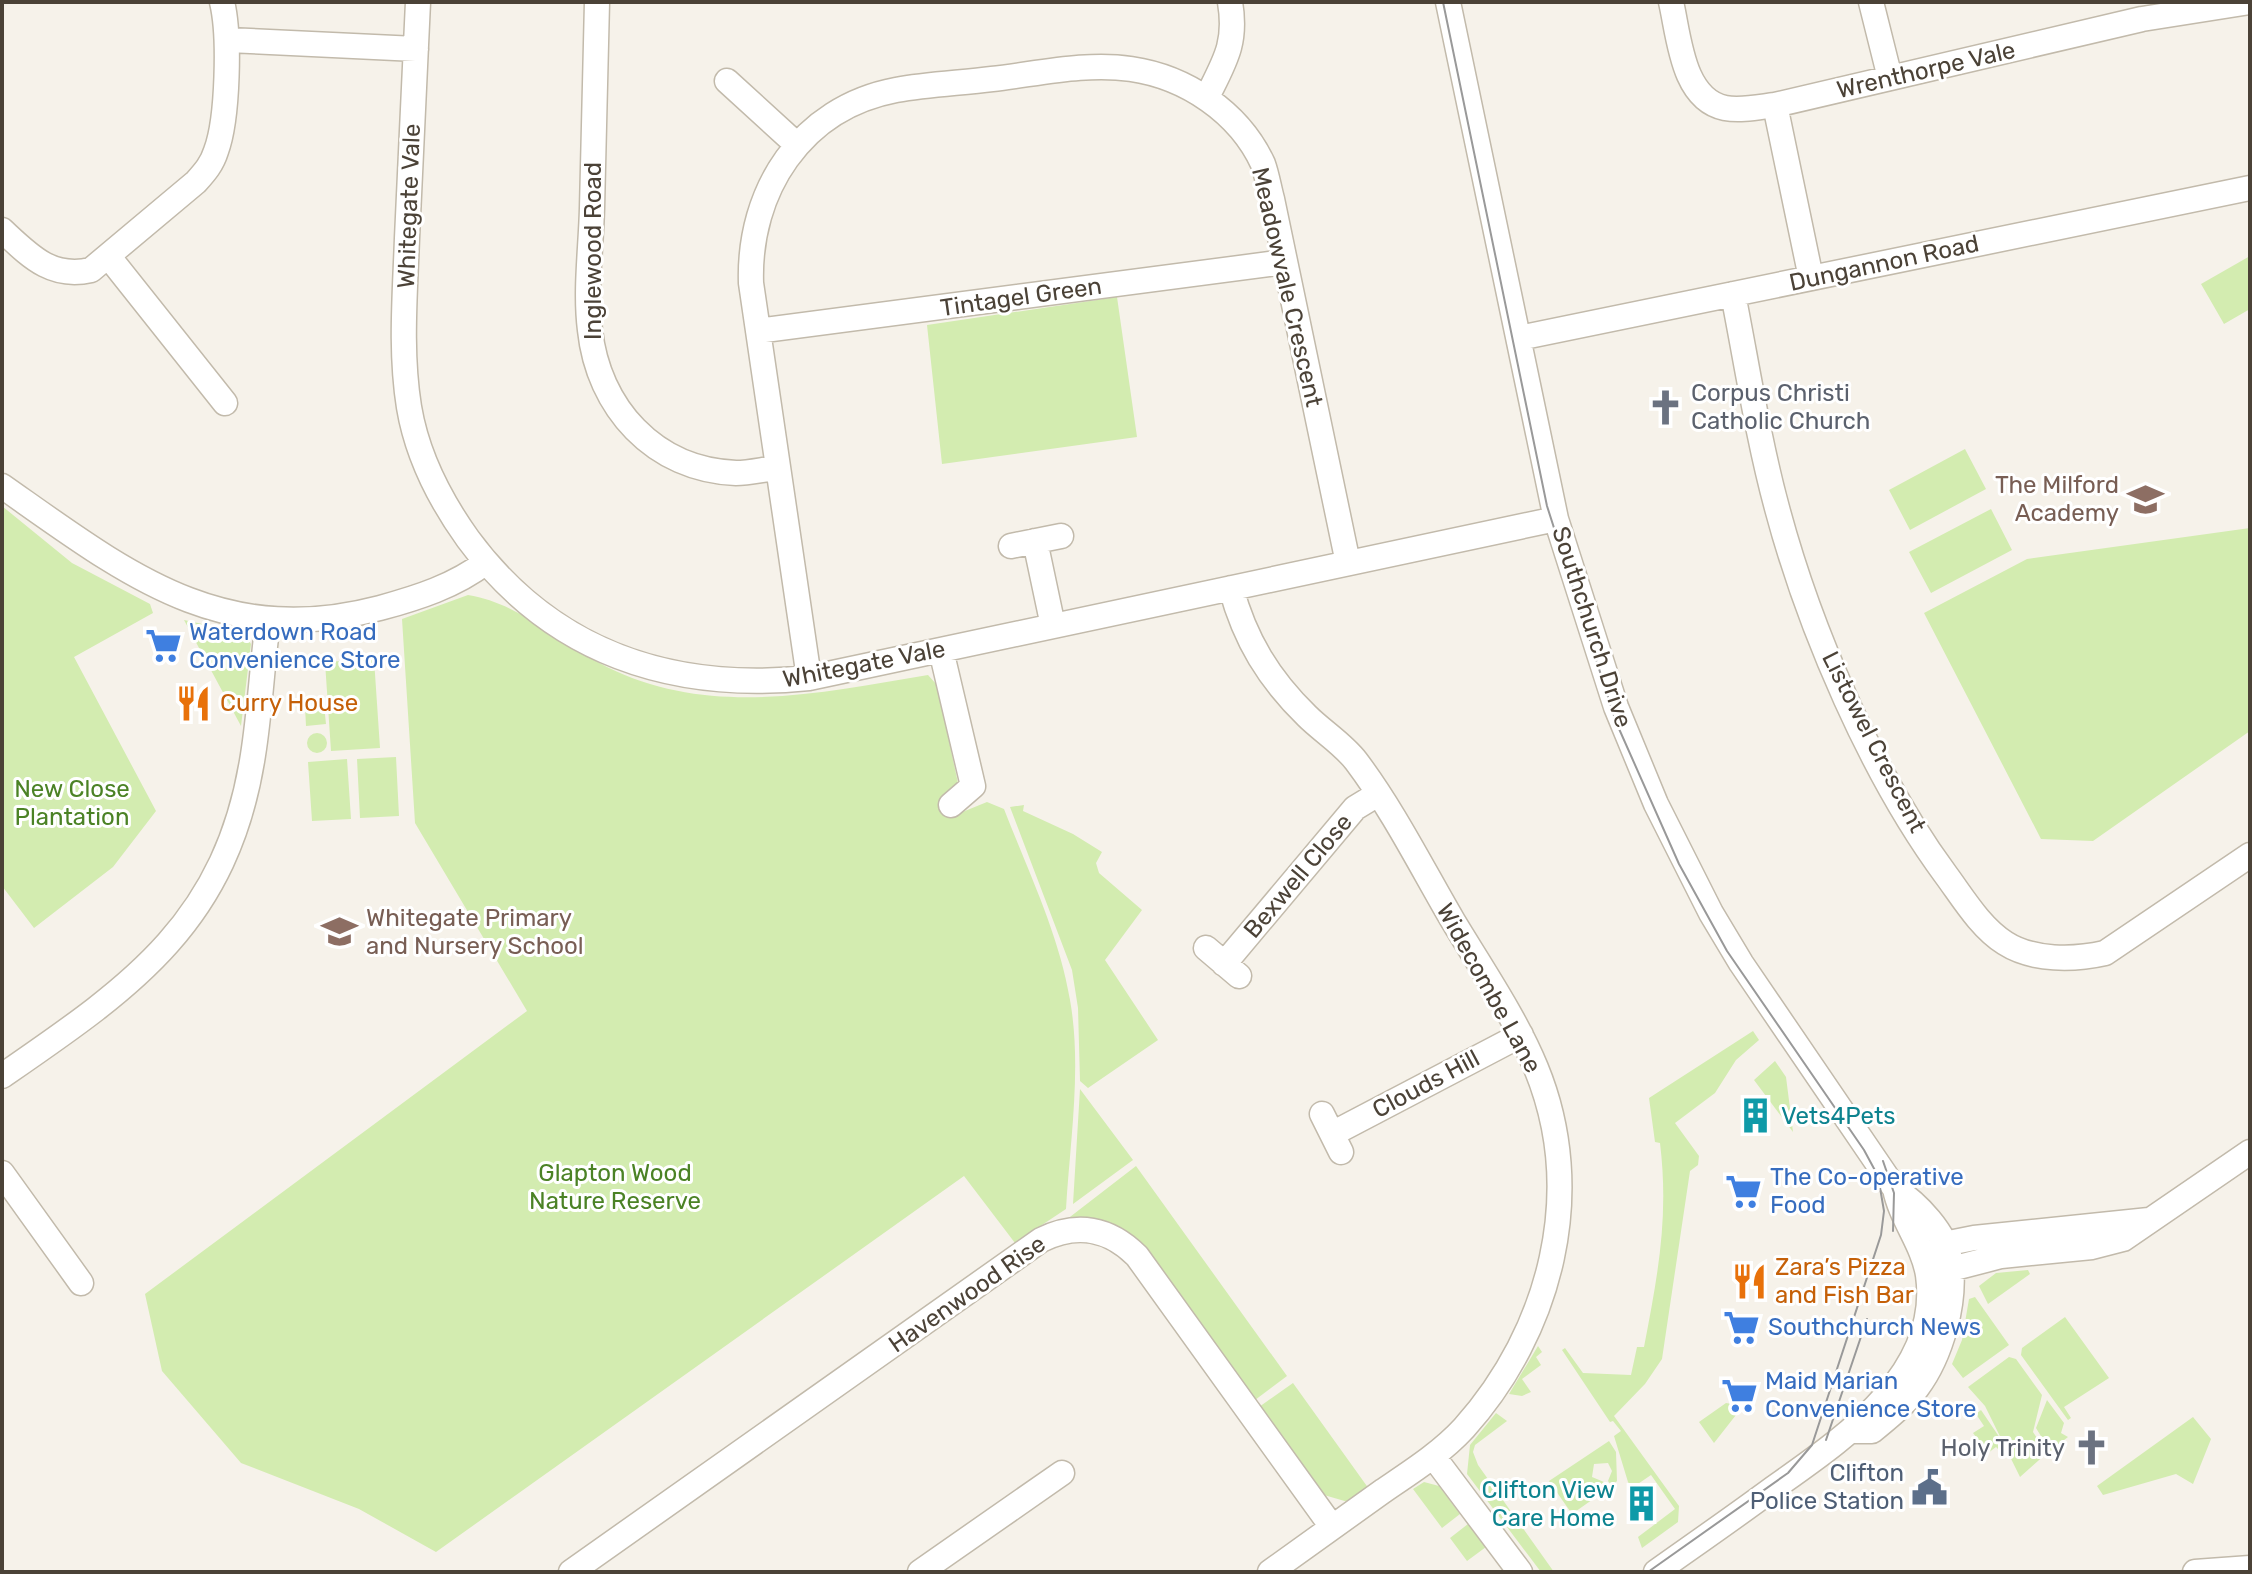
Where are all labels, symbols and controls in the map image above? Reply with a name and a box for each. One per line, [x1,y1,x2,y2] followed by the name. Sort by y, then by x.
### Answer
[1834,36,2018,104] street label: Wrenthorpe Vale
[392,123,426,289] street label: Whitegate Vale
[579,162,607,340] street label: Inglewood Road
[1246,165,1328,409] street label: Meadowvale Crescent
[1787,229,1981,297] street label: Dungannon Road
[938,272,1104,322] street label: Tintagel Green
[1691,379,1870,435] place label: Corpus Christi Catholic Church
[1646,388,1684,426] church icon: Corpus Christi Catholic Church
[1995,471,2119,527] place label: The Milford Academy
[2126,480,2164,518] school or university icon: The Milford Academy
[1546,523,1638,731] street label: Southchurch Drive
[189,618,401,674] place label: Waterdown Road Convenience Store
[144,627,182,665] supermarket icon: Waterdown Road Convenience Store
[780,635,948,693] street label: Whitegate Vale
[1816,647,1932,837] street label: Listowel Crescent
[175,684,213,722] restaurant icon: Curry House
[220,689,358,717] place label: Curry House
[14,775,130,831] park label: New Close Plantation
[1238,808,1358,944] street label: Bexwell Close
[1431,898,1547,1078] street label: Widecombe Lane
[366,904,584,960] place label: Whitegate Primary and Nursery School
[321,913,359,951] school or university icon: Whitegate Primary and Nursery School
[1368,1044,1484,1124] street label: Clouds Hill
[1736,1097,1774,1135] building icon: Vets4Pets
[1781,1102,1896,1130] place label: Vets4Pets
[529,1159,701,1215] park label: Glapton Wood Nature Reserve
[1770,1163,1964,1219] place label: The Co-operative Food
[1725,1172,1763,1210] supermarket icon: The Co-operative Food
[883,1230,1051,1358] street label: Havenwood Rise
[1775,1253,1914,1309] place label: Zara’s Pizza and Fish Bar
[1730,1262,1768,1300] restaurant icon: Zara’s Pizza and Fish Bar
[1723,1308,1761,1346] supermarket icon: Southchurch News
[1768,1313,1981,1341] place label: Southchurch News
[1765,1367,1977,1423] place label: Maid Marian Convenience Store
[1720,1376,1758,1414] supermarket icon: Maid Marian Convenience Store
[2072,1429,2110,1467] church icon: Holy Trinity
[1941,1434,2065,1462] place label: Holy Trinity
[1750,1459,1904,1515] place label: Clifton Police Station
[1911,1468,1949,1506] public building icon: Clifton Police Station
[1481,1476,1615,1532] place label: Clifton View Care Home
[1622,1485,1660,1523] building icon: Clifton View Care Home

